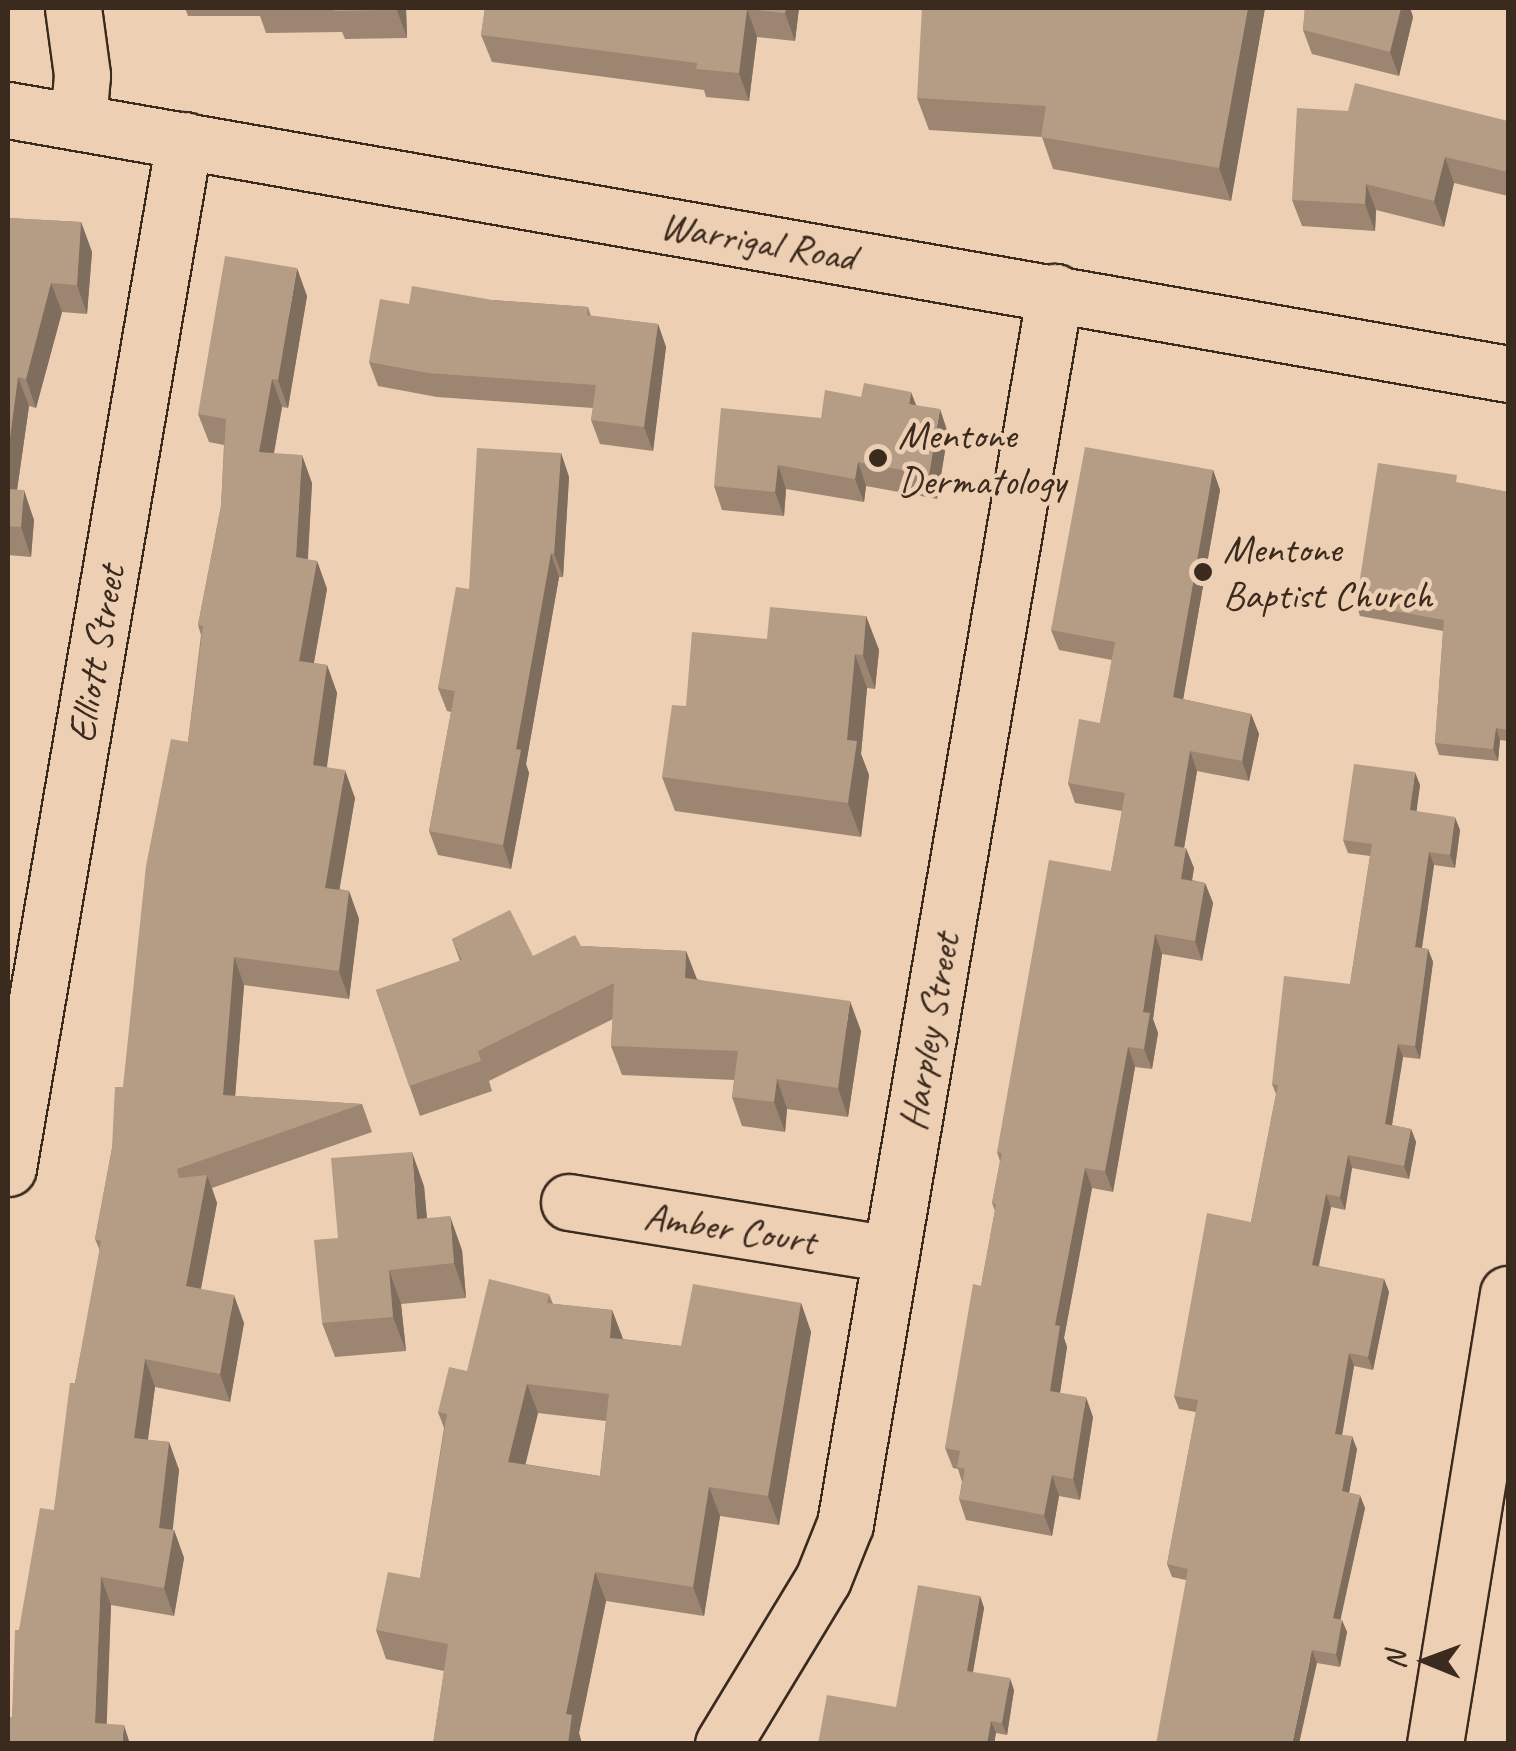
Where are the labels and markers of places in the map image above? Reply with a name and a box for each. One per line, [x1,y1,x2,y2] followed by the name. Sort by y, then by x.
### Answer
[898,411,1066,505] place label: Mentone Dermatology
[867,447,889,469] marker: Mentone Dermatology
[1223,525,1434,619] place label: Mentone Baptist Church
[1192,561,1214,583] marker: Mentone Baptist Church

